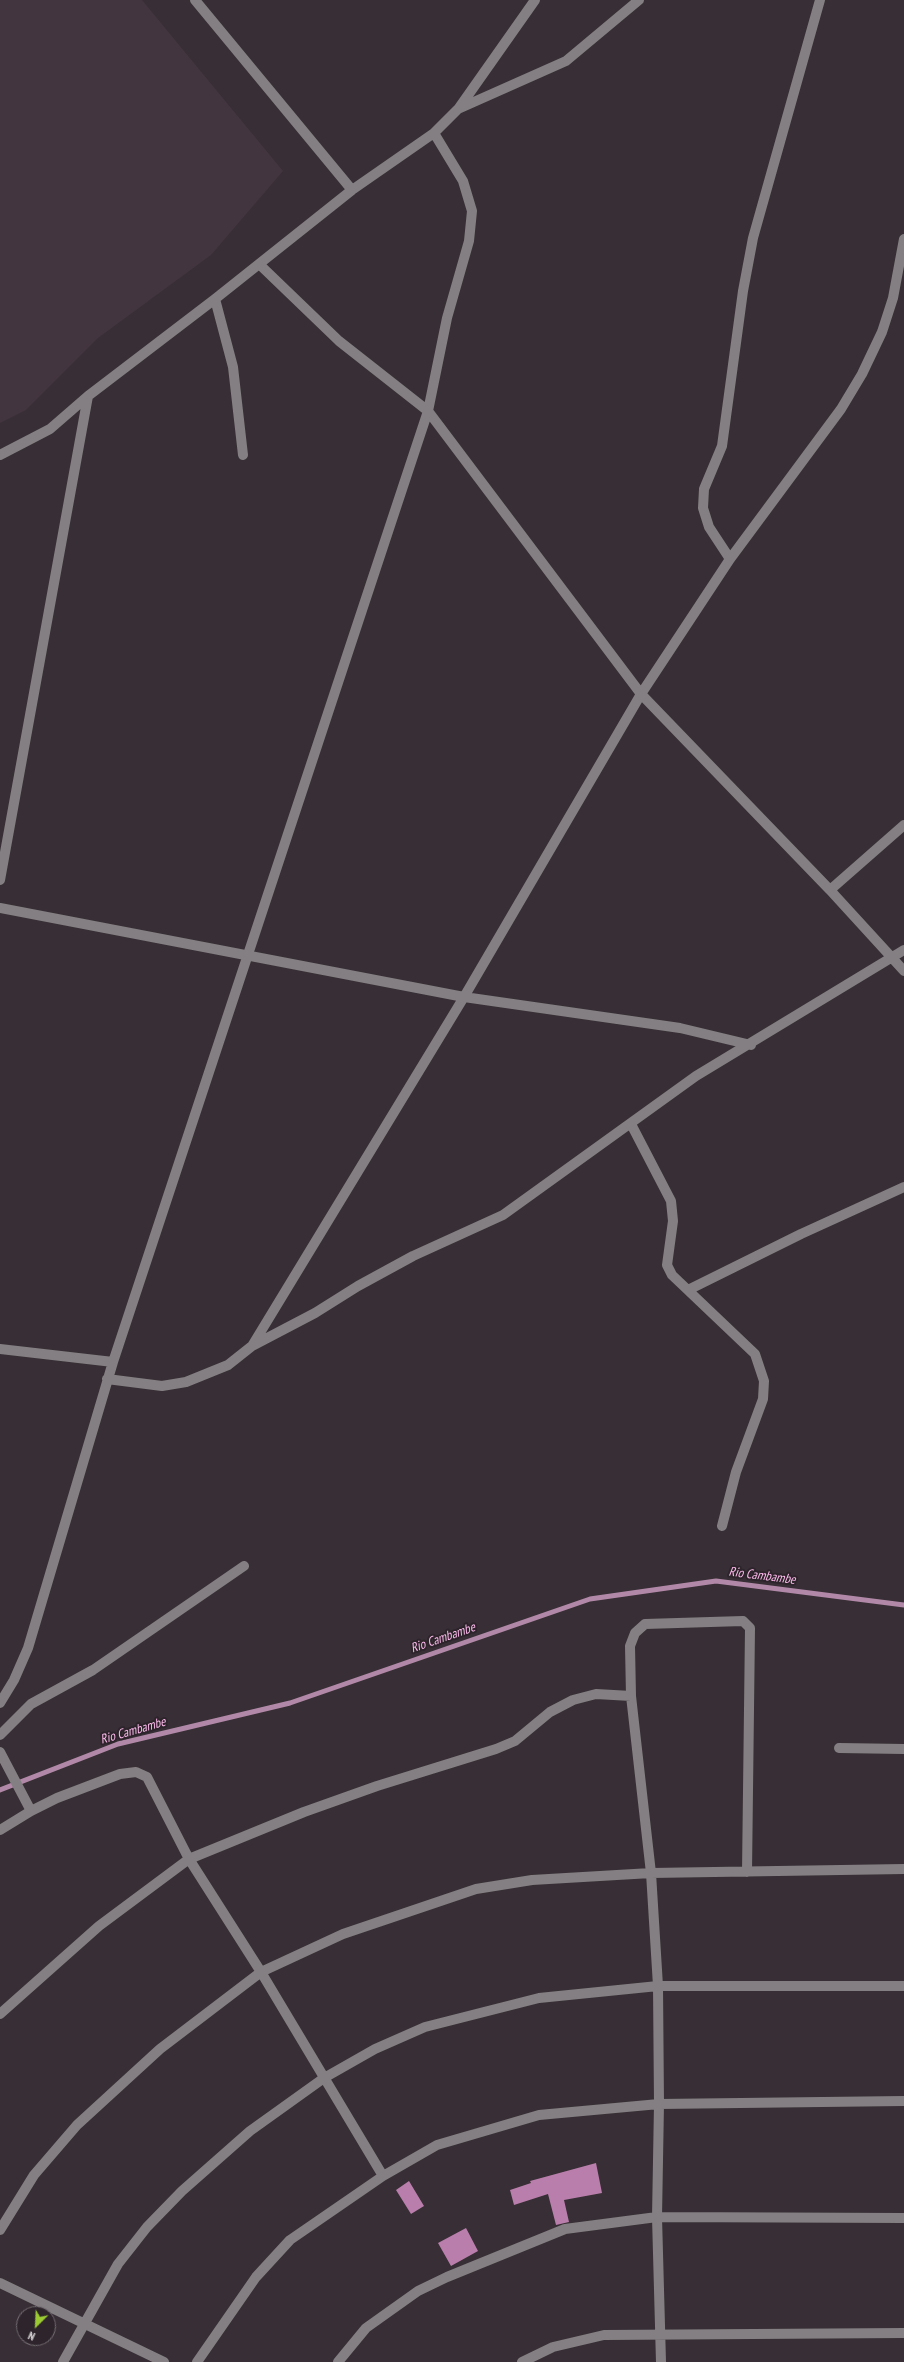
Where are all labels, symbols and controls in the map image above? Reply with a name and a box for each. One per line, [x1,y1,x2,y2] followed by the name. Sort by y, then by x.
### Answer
[728,1564,796,1588] water label: Rio Cambambe
[409,1620,477,1656] water label: Rio Cambambe
[99,1714,167,1748] water label: Rio Cambambe
[16,2306,56,2346] north arrow
[26,2328,37,2344] text: N

